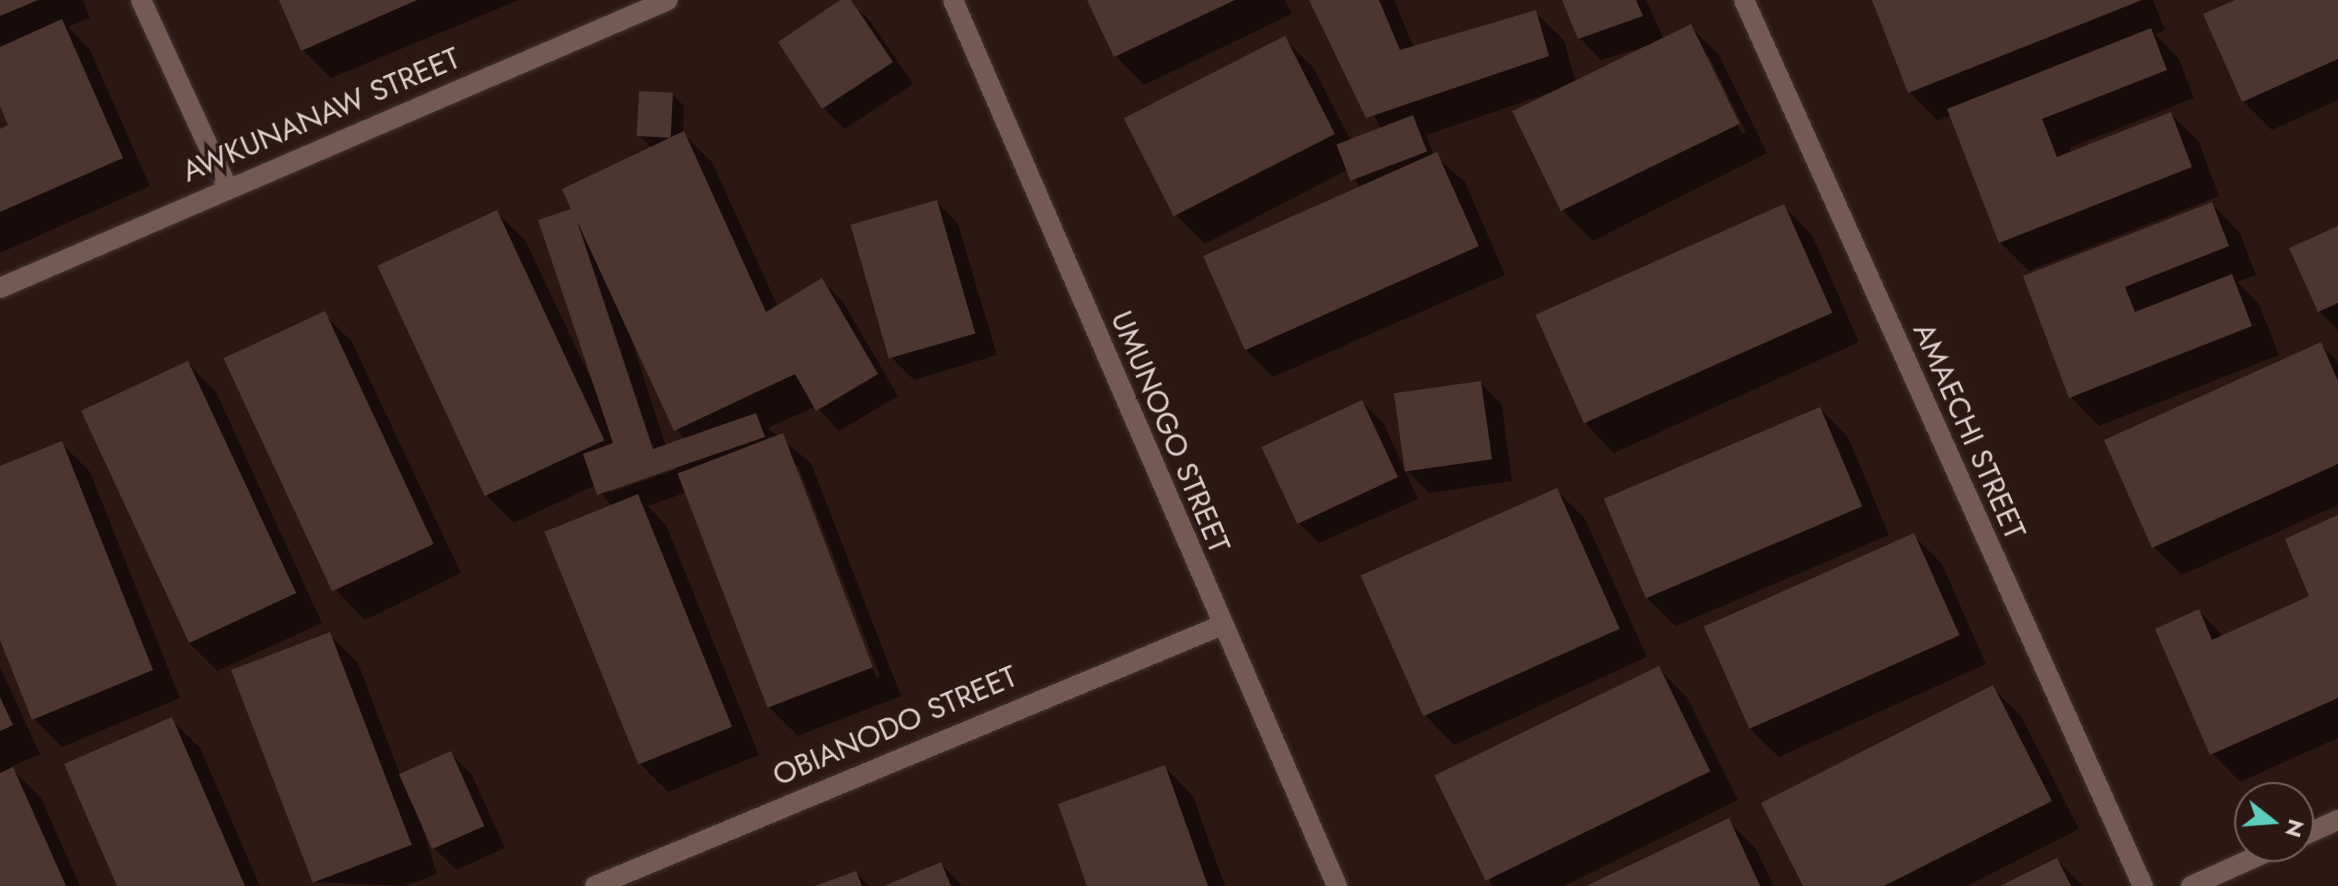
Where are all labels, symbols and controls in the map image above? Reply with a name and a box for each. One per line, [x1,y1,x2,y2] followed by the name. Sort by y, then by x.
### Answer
[177,40,465,190] street label: AWKUNANAW STREET
[1103,306,1237,558] street label: UMUNOGO STREET
[1905,317,2033,545] street label: AMAECHI STREET
[767,658,1023,794] street label: OBIANODO STREET
[2234,782,2314,862] north arrow
[2277,815,2313,841] text: N

